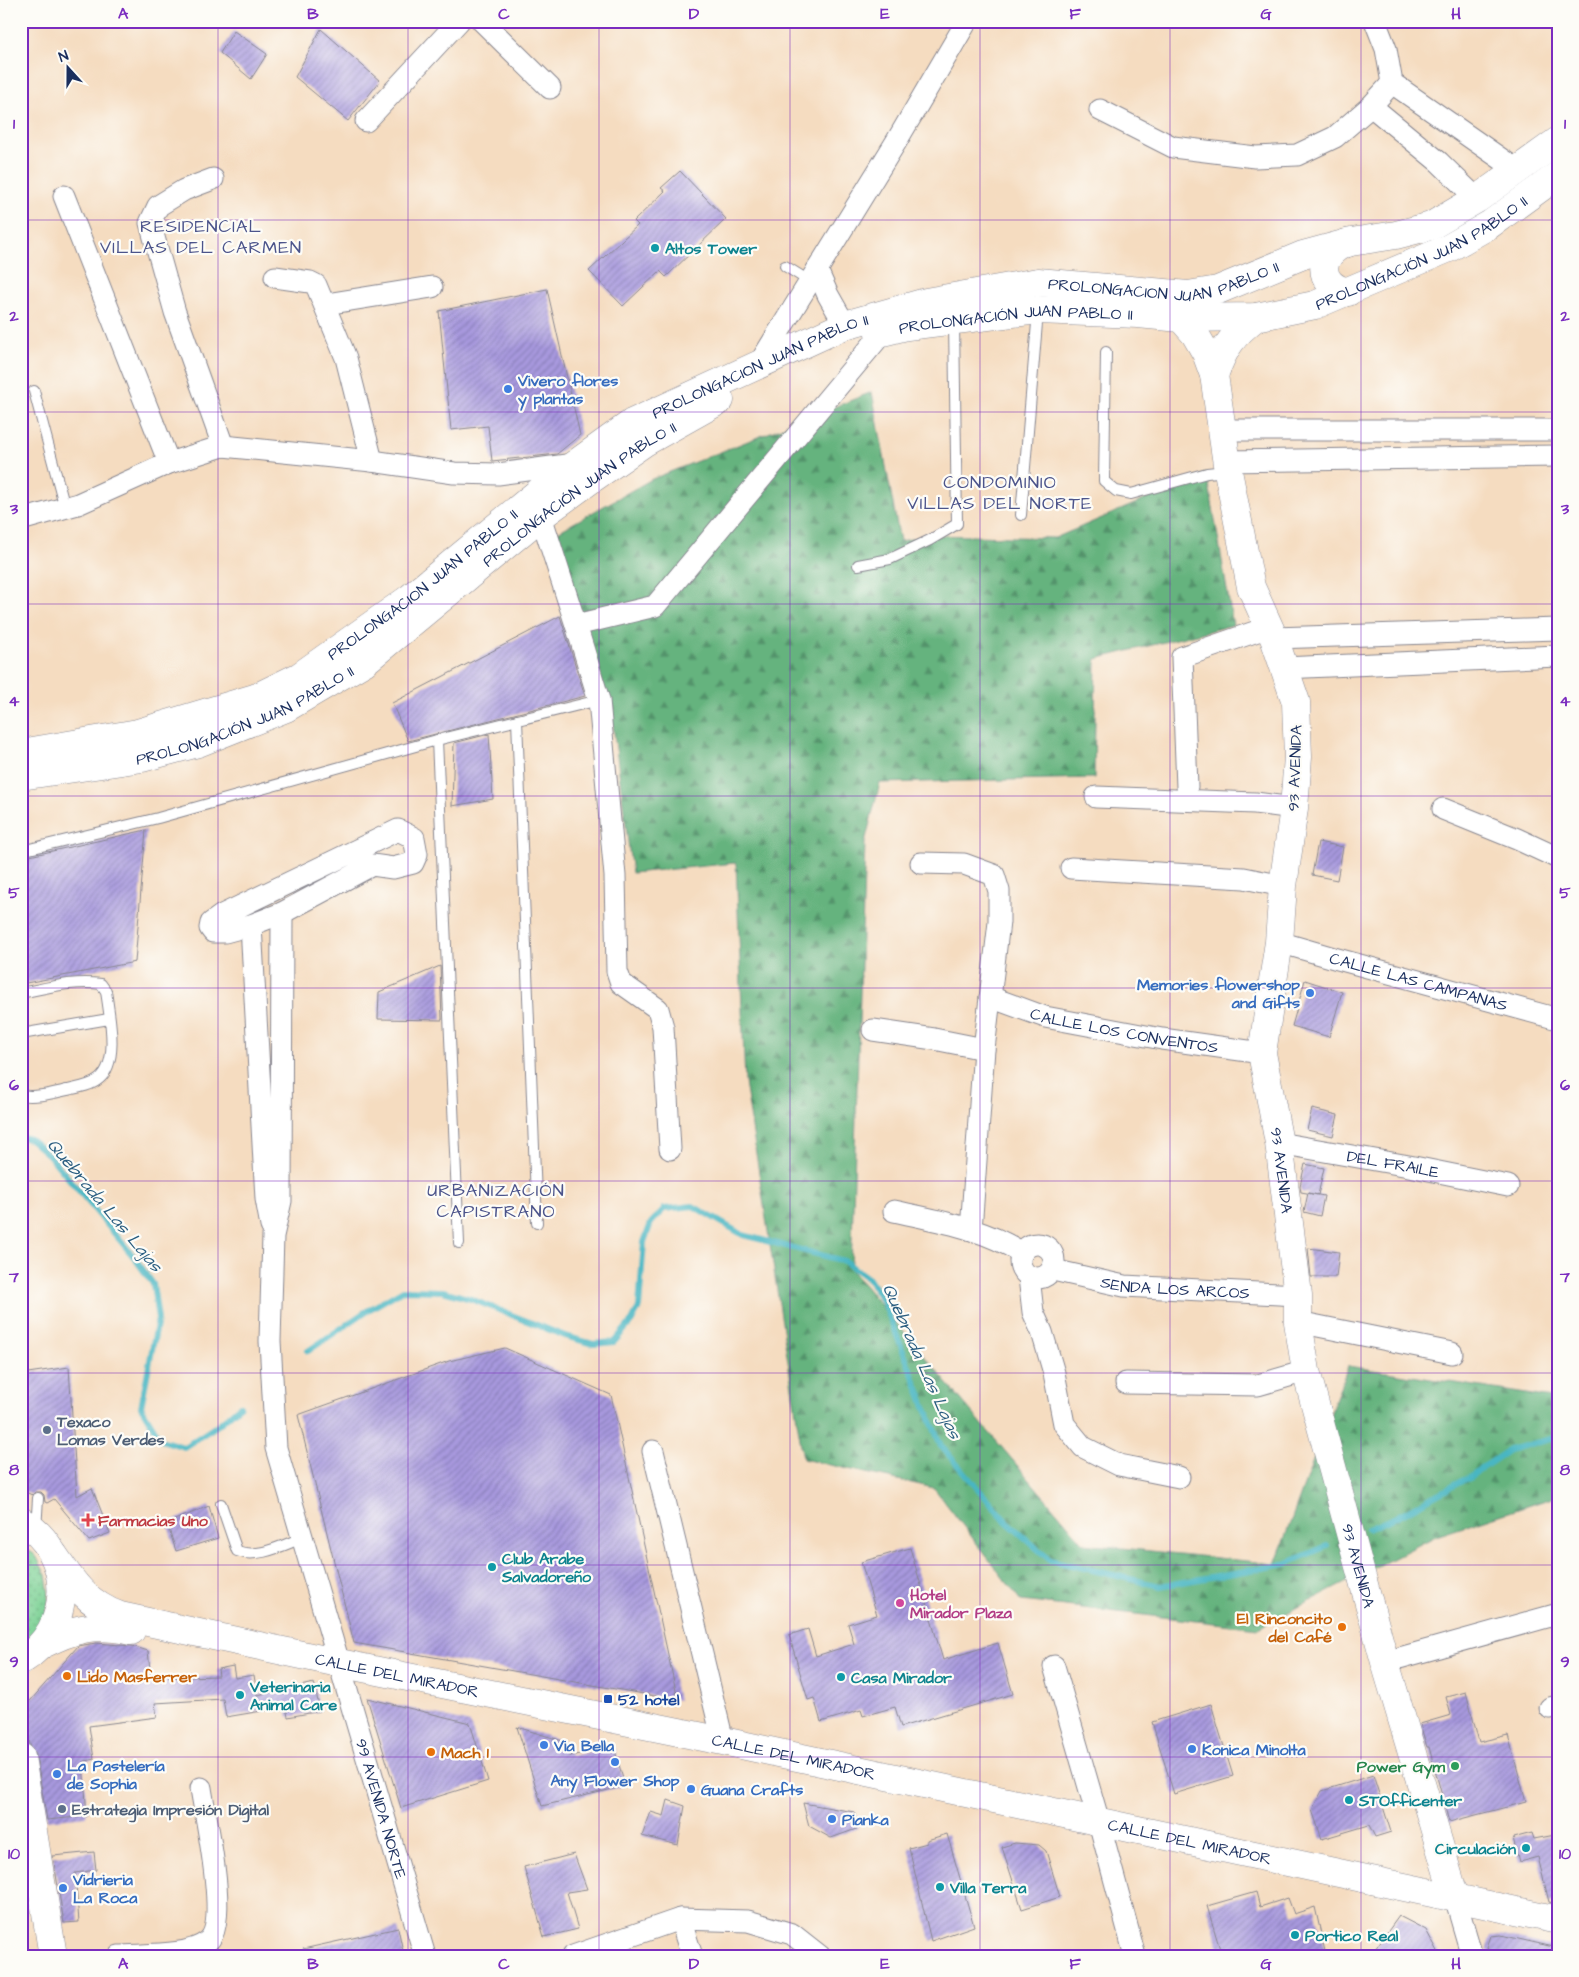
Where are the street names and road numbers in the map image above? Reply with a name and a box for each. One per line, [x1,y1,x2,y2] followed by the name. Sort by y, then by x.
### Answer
[1312,191,1532,316] street label: PROLONGACIÓN JUAN PABLO II
[1047,256,1282,307] street label: PROLONGACION JUAN PABLO II
[896,300,1133,340] street label: PROLONGACIÓN JUAN PABLO II
[648,309,871,424] street label: PROLONGACION JUAN PABLO II
[478,417,681,572] street label: PROLONGACIÓN JUAN PABLO II
[323,504,523,665] street label: PROLONGACION JUAN PABLO II
[135,660,358,771] street label: PROLONGACIÓN JUAN PABLO II
[1282,724,1308,812] street label: 93 AVENIDA
[1327,947,1510,1017] street label: CALLE LAS CAMPANAS
[1027,1003,1220,1059] street label: CALLE LOS CONVENTOS
[1264,1126,1298,1215] street label: 93 AVENIDA
[1345,1145,1441,1184] street label: DEL FRAILE
[1099,1271,1250,1304] street label: SENDA LOS ARCOS
[1336,1521,1380,1610] street label: 93 AVENIDA
[313,1648,481,1703] street label: CALLE DEL MIRADOR
[710,1729,877,1785] street label: CALLE DEL MIRADOR
[350,1736,412,1882] street label: 99 AVENIDA NORTE
[1106,1814,1273,1870] street label: CALLE DEL MIRADOR

